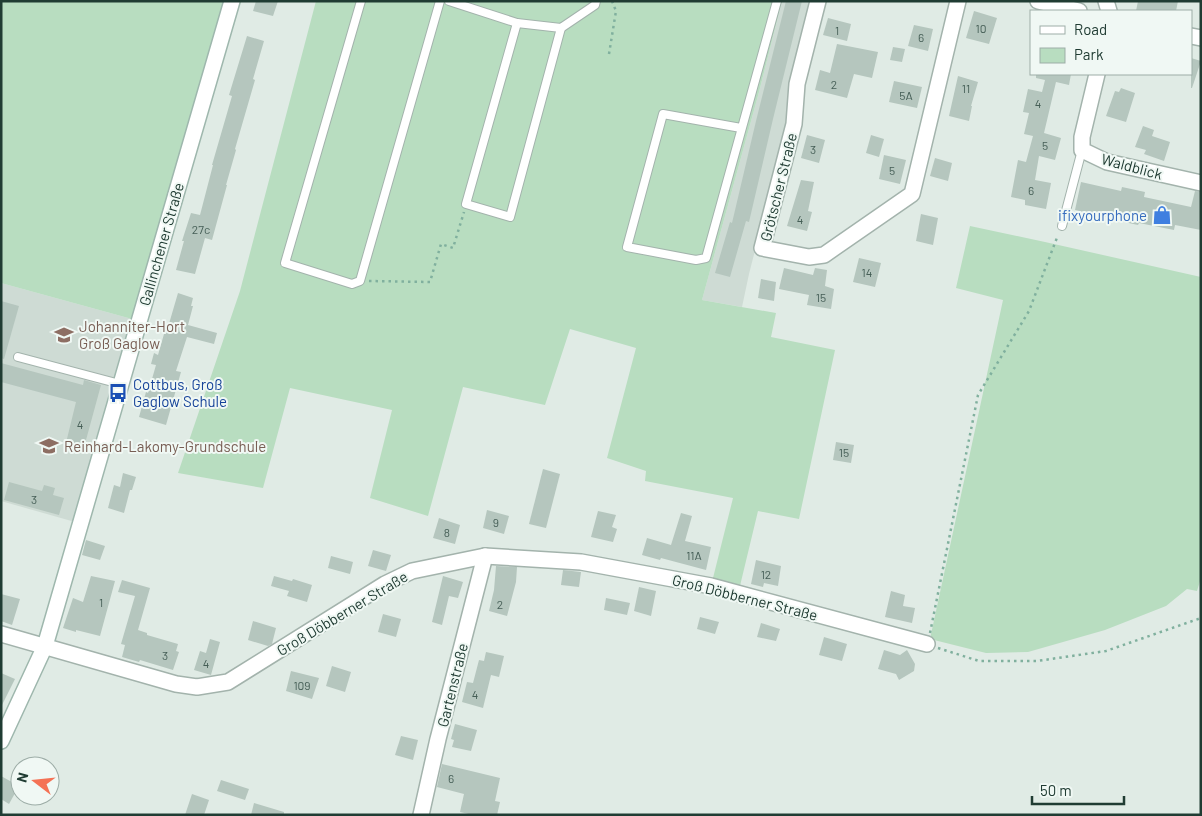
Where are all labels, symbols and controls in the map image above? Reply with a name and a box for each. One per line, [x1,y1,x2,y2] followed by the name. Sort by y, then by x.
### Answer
[1030,10,1192,75] legend
[1074,20,1107,38] text: Road
[976,21,986,35] house number: 10
[835,23,839,37] house number: 1
[918,30,924,44] house number: 6
[1074,45,1104,63] text: Park
[831,77,837,91] house number: 2
[962,81,970,95] house number: 11
[899,88,913,102] house number: 5A
[1035,96,1041,110] house number: 4
[756,131,800,243] street label: Grötscher Straße
[1042,138,1048,152] house number: 5
[810,142,816,156] house number: 3
[1099,149,1165,183] street label: Waldblick
[889,163,895,177] house number: 5
[135,180,187,308] street label: Gallinchener Straße
[1028,183,1034,197] house number: 6
[1151,204,1173,226] shop icon: ifixyourphone
[1058,206,1147,224] place label: ifixyourphone
[797,212,803,226] house number: 4
[192,222,210,236] house number: 27c
[862,265,872,279] house number: 14
[816,290,826,304] house number: 15
[79,317,185,352] place label: Johanniter-Hort Groß Gaglow
[53,324,75,346] school or university icon: Johanniter-Hort Groß Gaglow
[133,375,227,410] place label: Cottbus, Groß Gaglow Schule
[107,382,129,404] bus stop icon: Cottbus, Groß Gaglow Schule
[77,417,83,431] house number: 4
[38,435,60,457] school or university icon: Reinhard-Lakomy-Grundschule
[64,437,266,455] place label: Reinhard-Lakomy-Grundschule
[839,445,849,459] house number: 15
[31,492,37,506] house number: 3
[493,515,499,529] house number: 9
[444,525,450,539] house number: 8
[686,548,702,562] house number: 11A
[273,567,411,659] street label: Groß Döbberner Straße
[761,567,771,581] house number: 12
[670,570,820,624] street label: Groß Döbberner Straße
[99,595,103,609] house number: 1
[497,597,503,611] house number: 2
[433,641,471,729] street label: Gartenstraße
[162,648,168,662] house number: 3
[203,656,209,670] house number: 4
[293,678,311,692] house number: 109
[472,687,478,701] house number: 4
[10,756,60,806] north arrow
[13,770,31,784] text: N
[448,771,454,785] house number: 6
[1032,774,1124,806] scale bar
[1040,781,1072,799] text: 50 m

